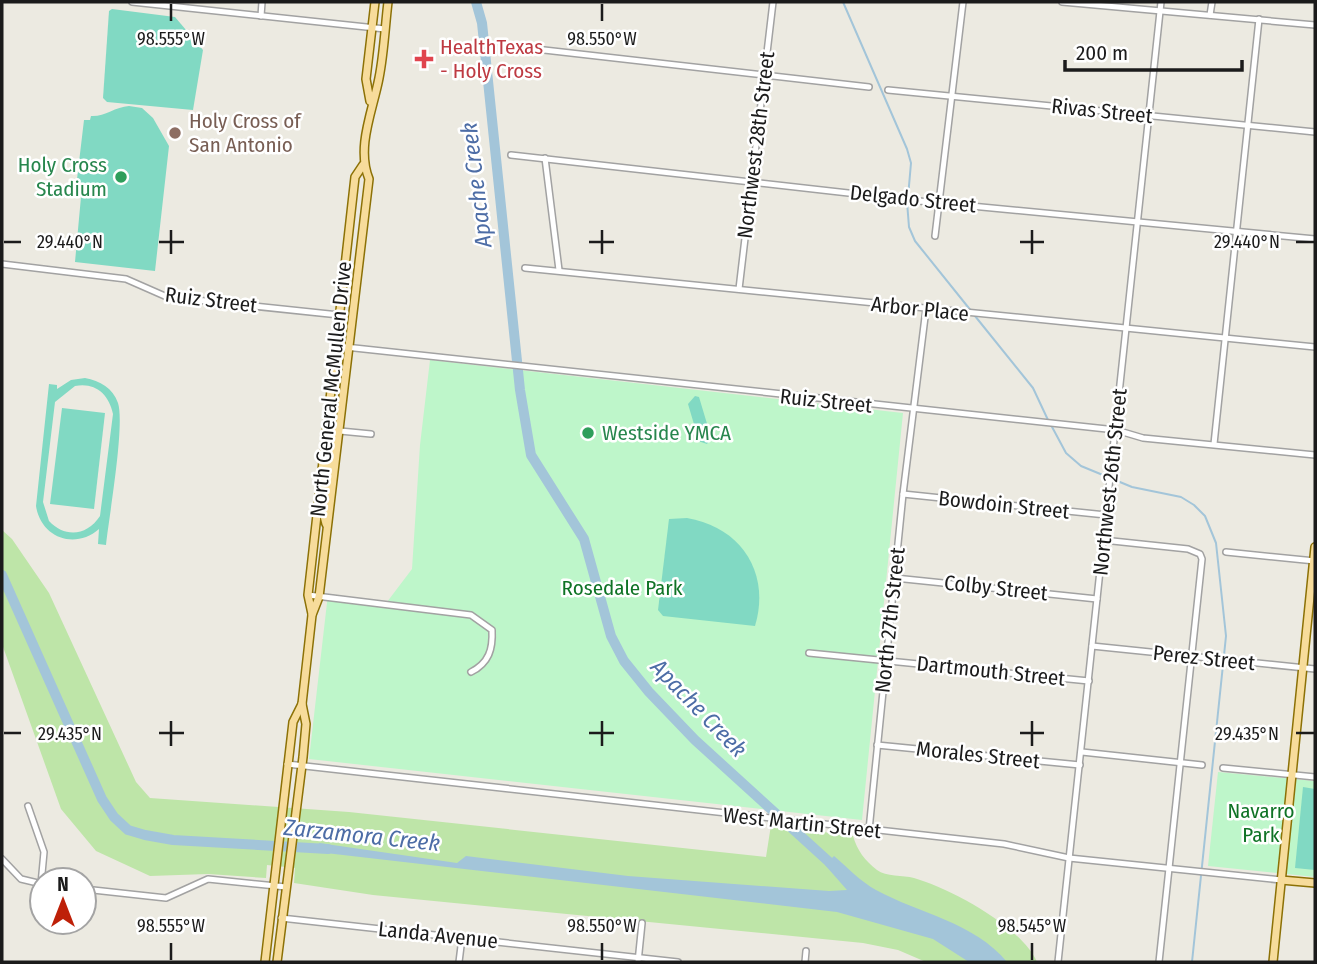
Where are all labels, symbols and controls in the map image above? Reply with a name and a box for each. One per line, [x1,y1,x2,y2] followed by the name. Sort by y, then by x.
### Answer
[137,28,206,50] text: 98.555°W
[567,28,637,50] text: 98.550°W
[1065,28,1242,72] scale bar
[440,34,543,84] place label: HealthTexas - Holy Cross
[1076,40,1128,66] text: 200 m
[414,49,434,69] marker: HealthTexas - Holy Cross
[732,50,780,240] street label: Northwest 28th Street
[1050,93,1154,129] street label: Rivas Street
[189,108,302,158] place label: Holy Cross of San Antonio
[454,121,498,250] water label: Apache Creek
[167,125,183,141] marker: Holy Cross of San Antonio
[18,152,107,202] place label: Holy Cross Stadium
[113,169,129,185] marker: Holy Cross Stadium
[849,179,978,219] street label: Delgado Street
[37,231,103,253] text: 29.440°N
[1214,231,1280,253] text: 29.440°N
[305,260,357,518] street label: North General McMullen Drive
[163,281,259,319] street label: Ruiz Street
[870,291,970,327] street label: Arbor Place
[779,383,874,419] street label: Ruiz Street
[1087,387,1133,577] street label: Northwest 26th Street
[602,420,731,446] place label: Westside YMCA
[580,425,596,441] marker: Westside YMCA
[937,485,1071,525] street label: Bowdoin Street
[869,546,911,694] street label: North 27th Street
[943,570,1049,606] street label: Colby Street
[562,575,683,601] park label: Rosedale Park
[1152,640,1256,676] street label: Perez Street
[915,650,1067,692] street label: Dartmouth Street
[645,652,753,763] water label: Apache Creek
[38,723,102,745] text: 29.435°N
[1215,723,1279,745] text: 29.435°N
[915,736,1041,774] street label: Morales Street
[1227,798,1295,848] park label: Navarro Park
[722,802,883,844] street label: West Martin Street
[282,813,441,857] water label: Zarzamora Creek
[28,866,98,936] north arrow
[57,873,69,896] text: N
[137,915,206,937] text: 98.555°W
[567,915,637,937] text: 98.550°W
[998,915,1067,937] text: 98.545°W
[377,916,499,954] street label: Landa Avenue

